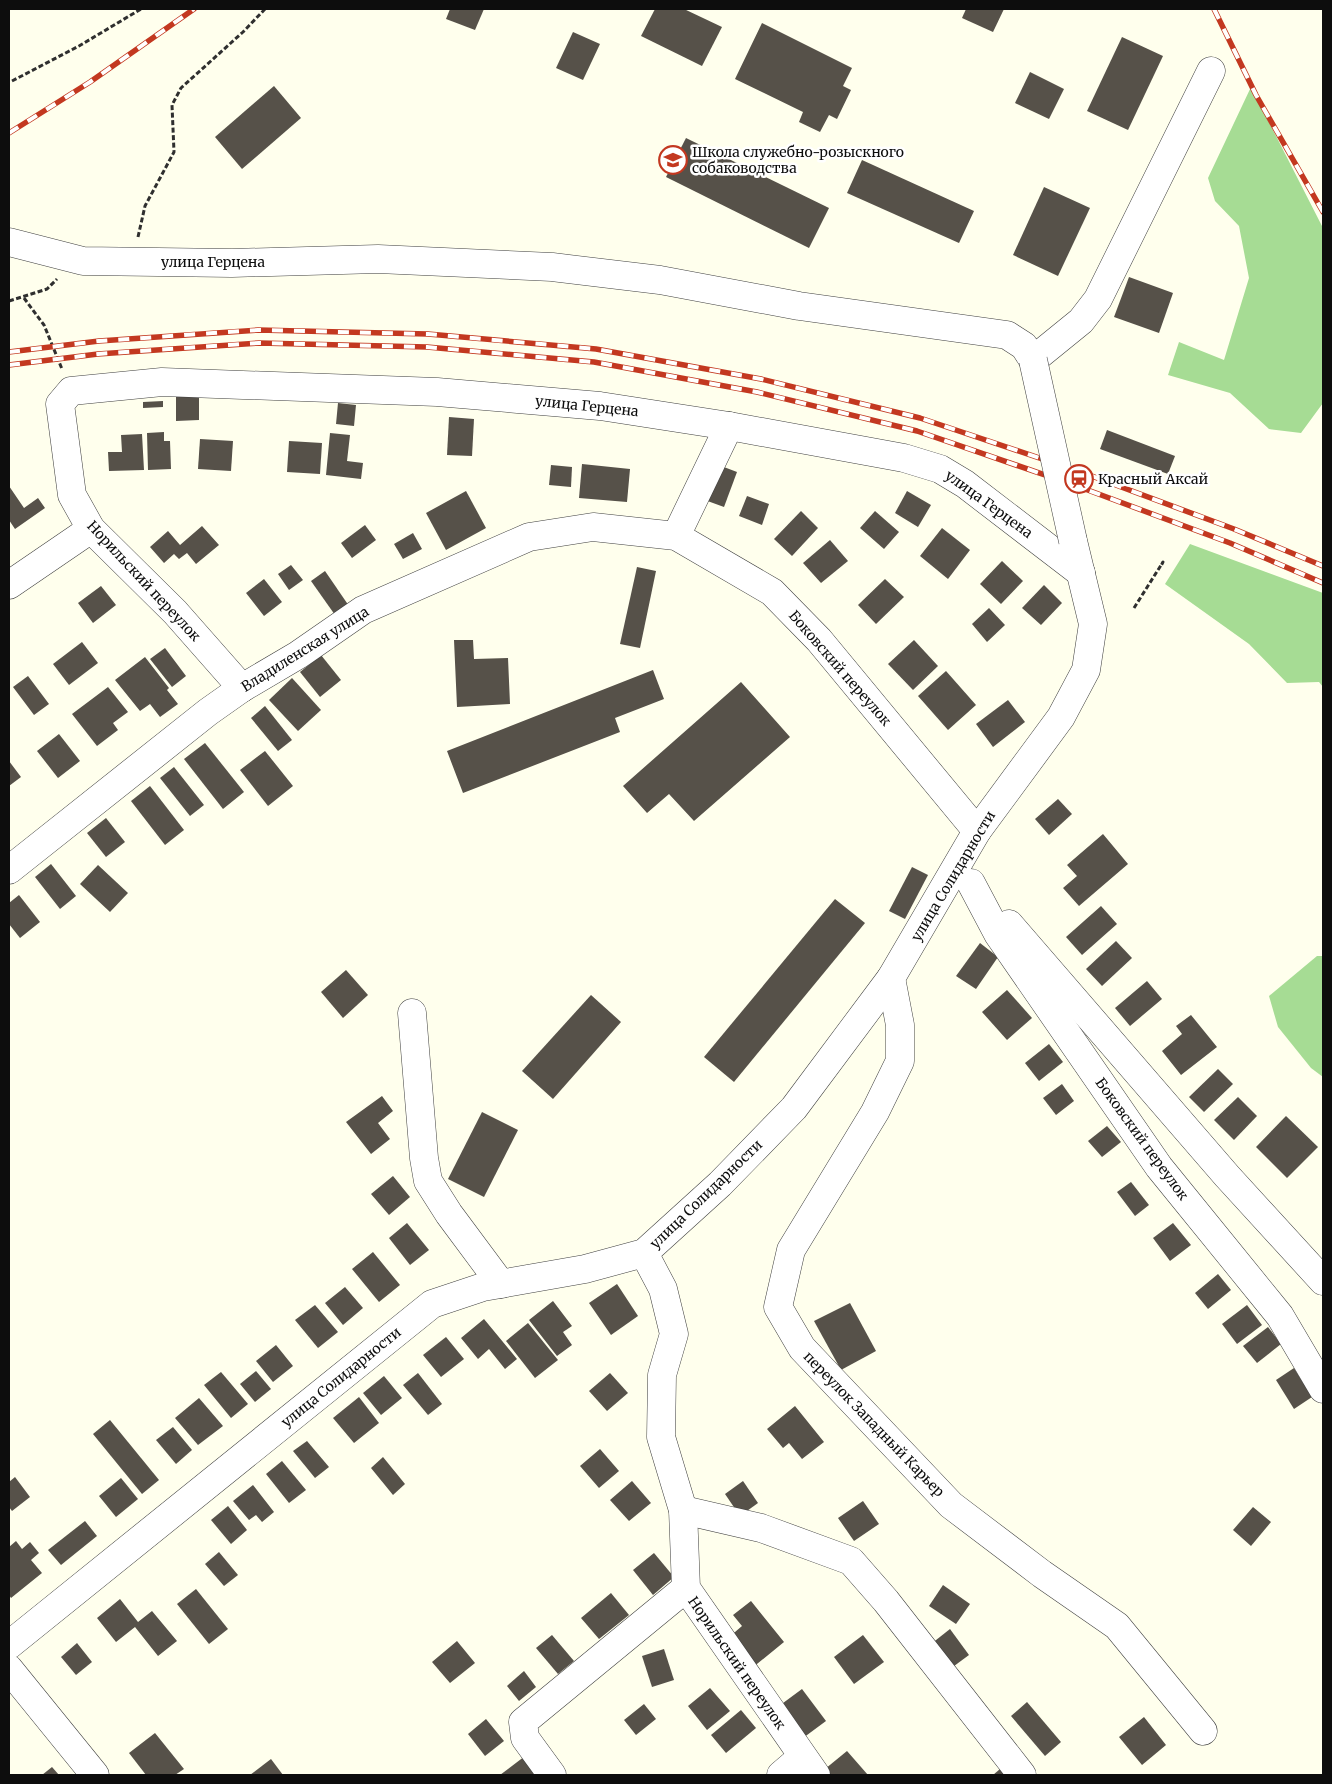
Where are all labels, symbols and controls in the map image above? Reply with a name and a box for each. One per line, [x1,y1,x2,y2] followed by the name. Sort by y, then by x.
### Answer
[692,143,904,177] place label: Школа служебно-розыскного собаководства
[658,145,688,175] school or university icon: Школа служебно-розыскного собаководства
[161,253,265,271] street label: улица Герцена
[534,392,640,420] street label: улица Герцена
[1064,464,1094,494] station icon: Красный Аксай
[942,466,1037,542] street label: улица Герцена
[1098,470,1208,488] place label: Красный Аксай
[83,517,205,645] street label: Норильский переулок
[238,602,373,696] street label: Владиленская улица
[785,607,895,730] street label: Боковский переулок
[907,807,999,945] street label: улица Солидарности
[1091,1074,1193,1204] street label: Боковский переулок
[646,1136,766,1252] street label: улица Солидарности
[277,1323,405,1431] street label: улица Солидарности
[800,1348,948,1501] street label: переулок Западный Карьер
[684,1593,790,1733] street label: Норильский переулок

